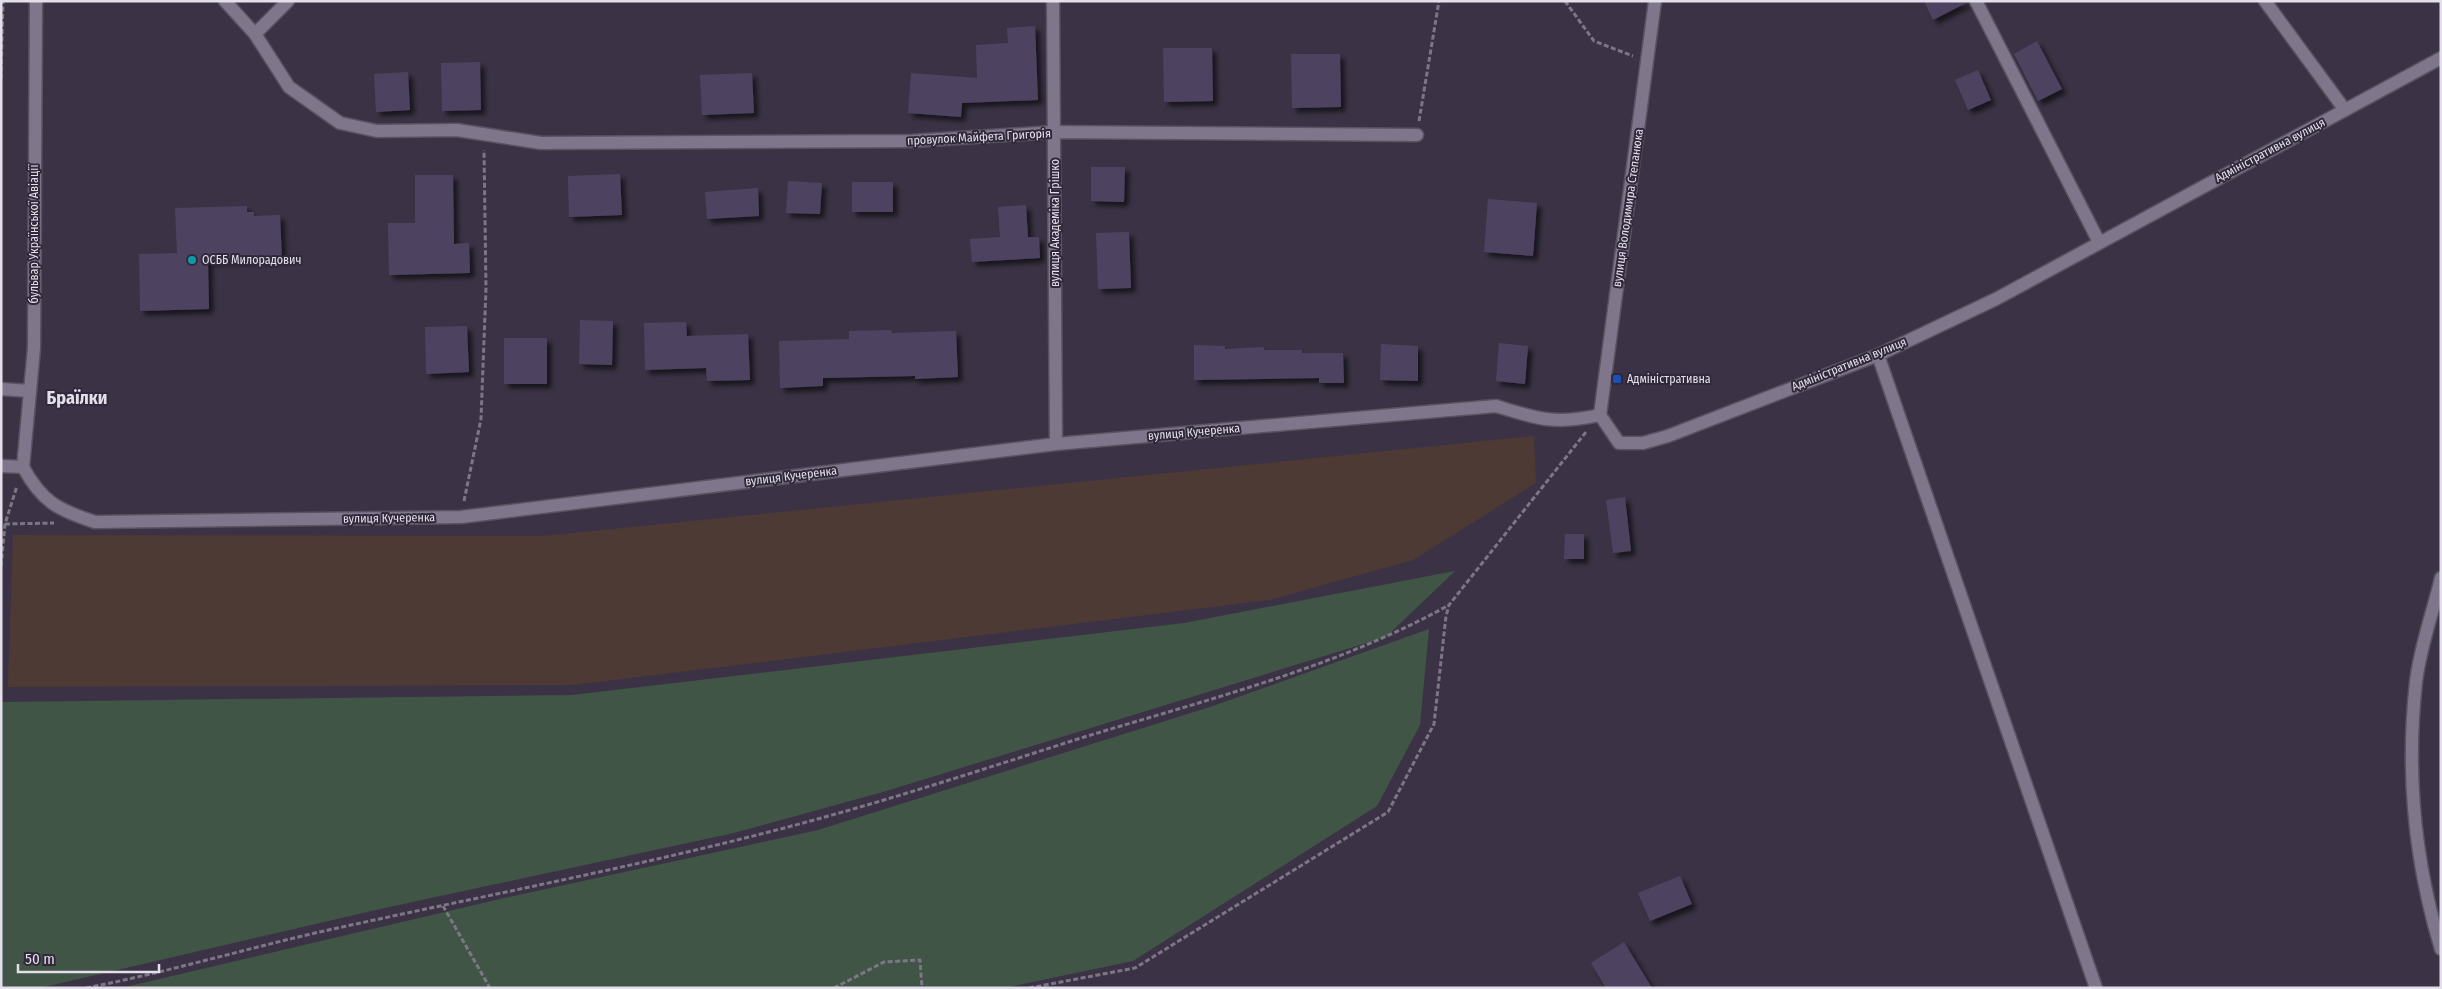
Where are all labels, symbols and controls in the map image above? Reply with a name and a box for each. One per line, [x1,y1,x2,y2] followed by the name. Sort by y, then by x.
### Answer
[2213,115,2327,185] street label: Адміністративна вулиця
[907,126,1051,148] street label: провулок Майфета Григорія
[1610,128,1646,288] street label: вулиця Володимира Степанюка
[1048,159,1062,287] street label: вулиця Академіка Грішко
[27,164,41,304] street label: бульвар Української Авіації
[202,253,301,267] place label: ОСББ Милорадович
[186,254,198,266] marker: ОСББ Милорадович
[1790,335,1908,393] street label: Адміністративна вулиця
[1627,372,1711,386] place label: Адміністративна
[1611,373,1623,385] marker: Адміністративна
[47,387,107,409] district label: Браїлки
[1147,421,1241,443] street label: вулиця Кучеренка
[744,463,838,489] street label: вулиця Кучеренка
[343,510,435,526] street label: вулиця Кучеренка
[18,942,159,974] scale bar
[25,950,55,968] text: 50 m

